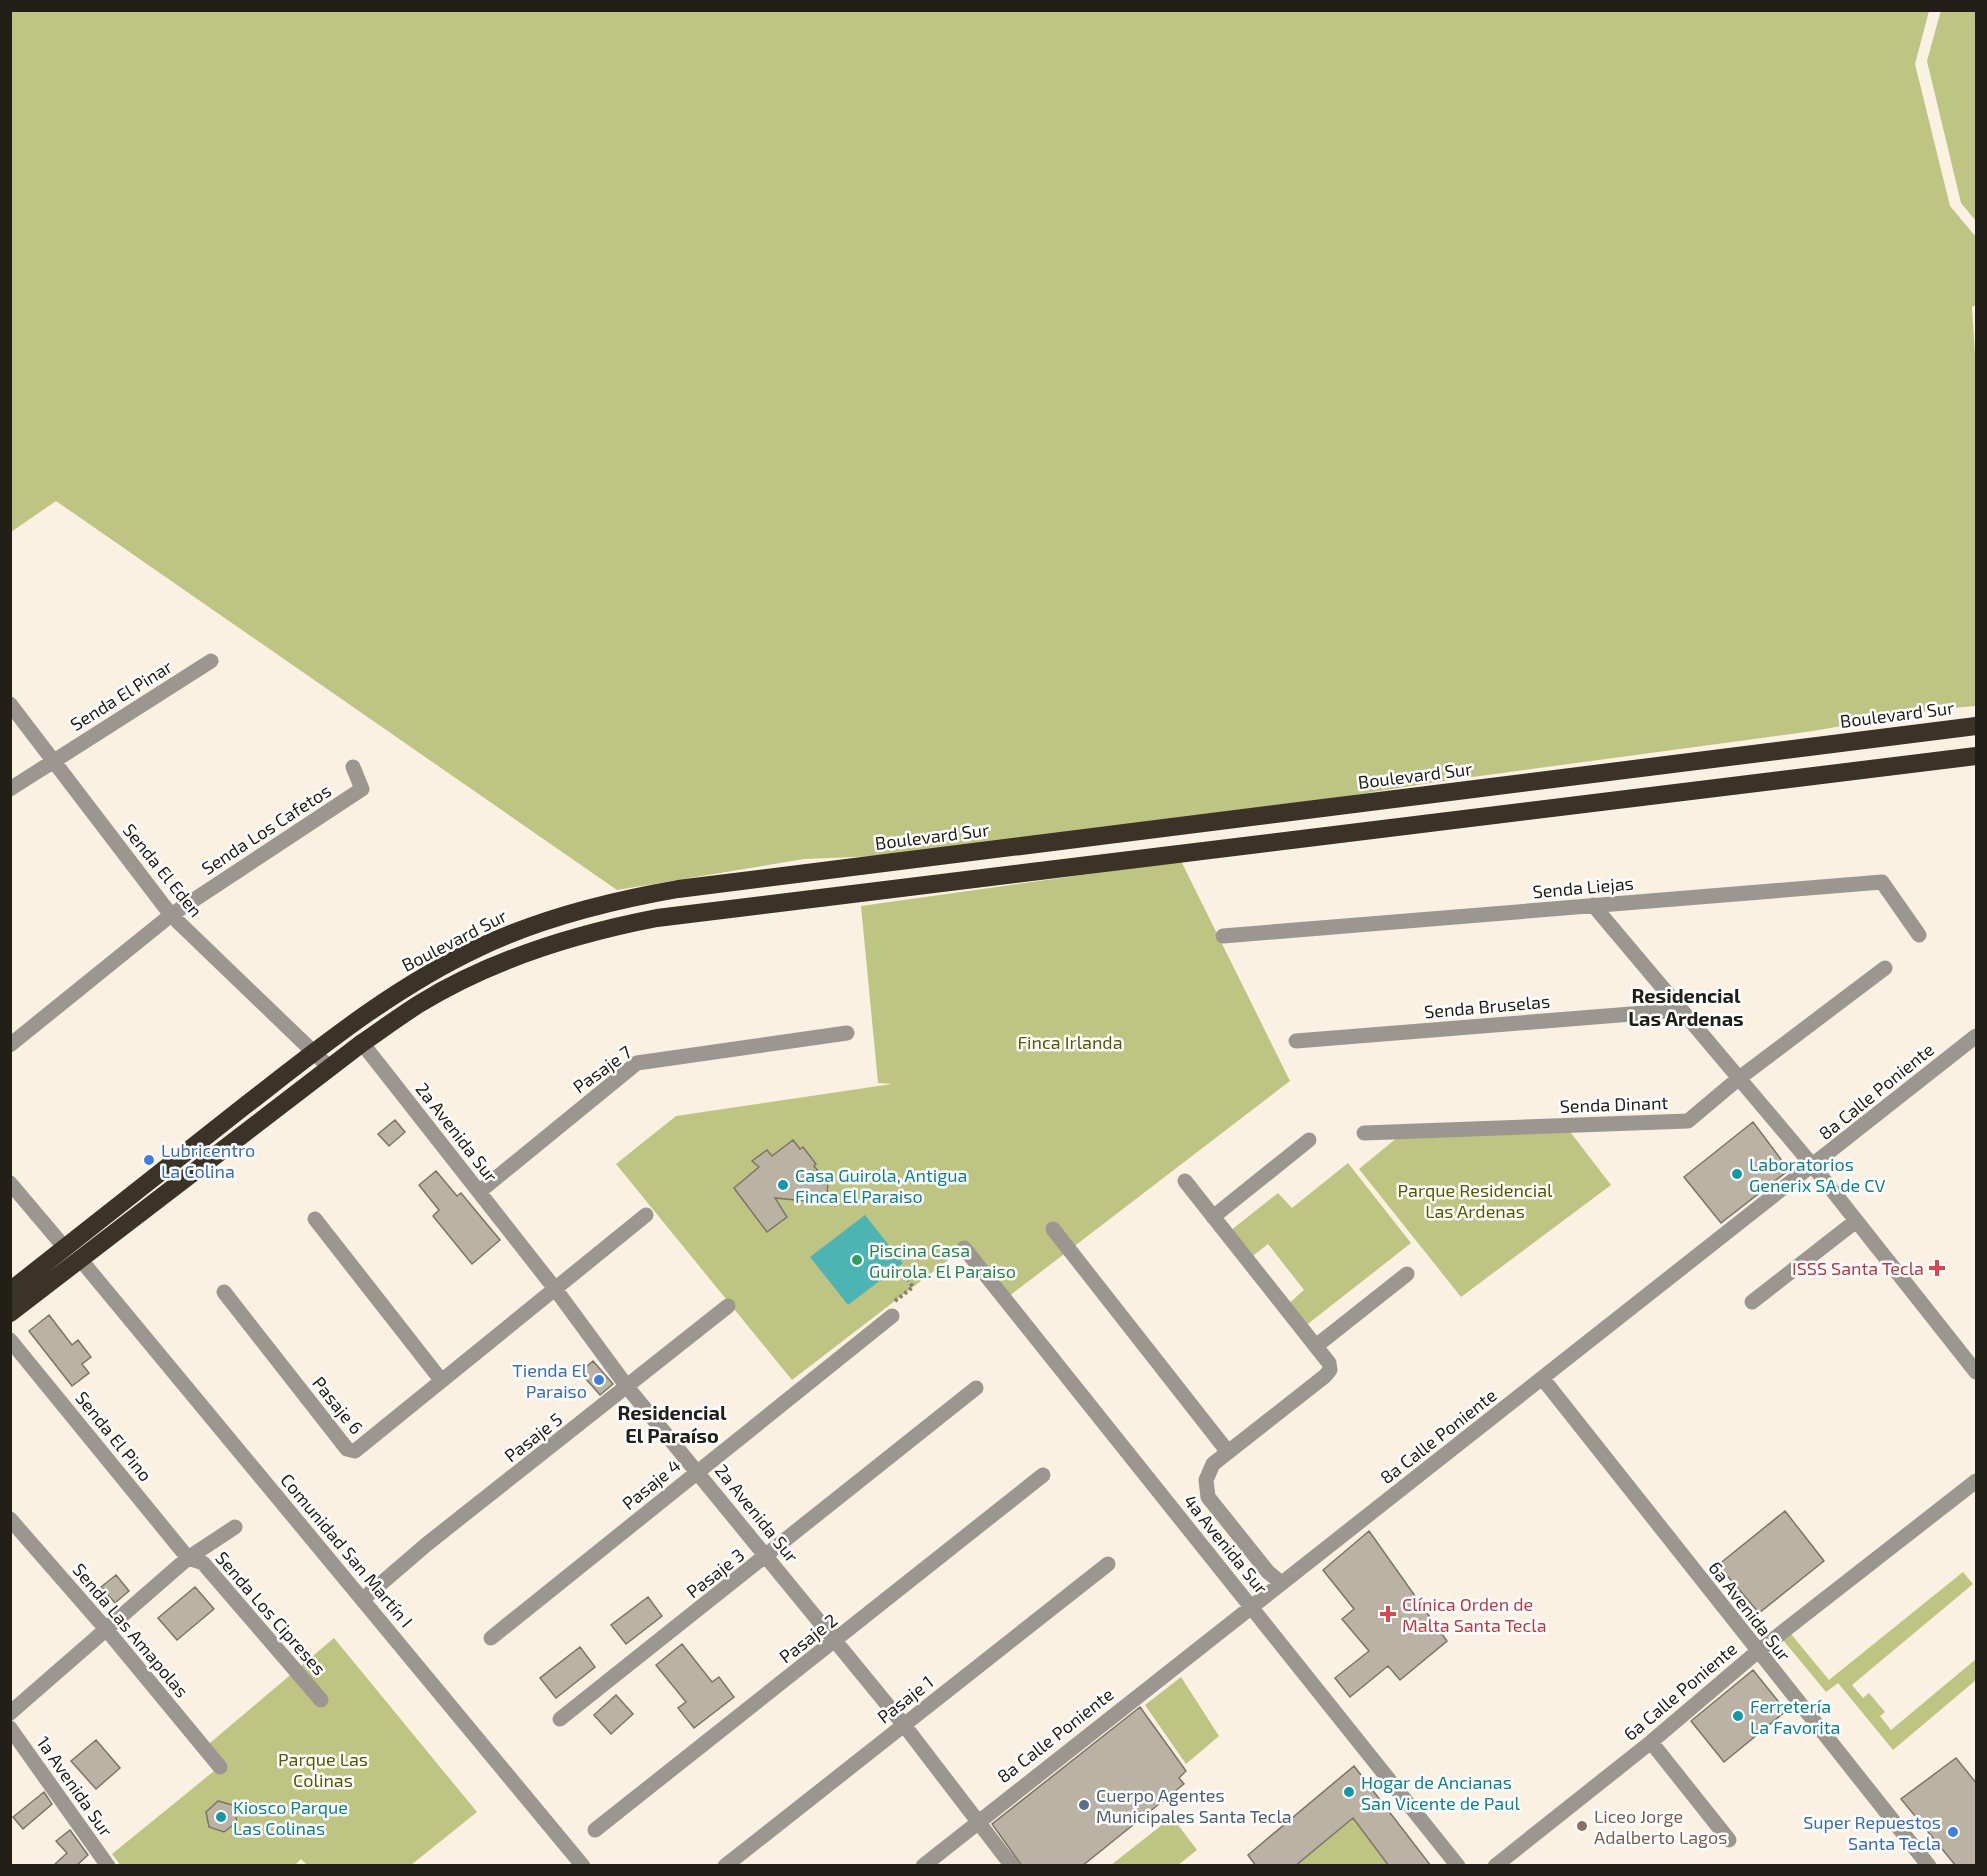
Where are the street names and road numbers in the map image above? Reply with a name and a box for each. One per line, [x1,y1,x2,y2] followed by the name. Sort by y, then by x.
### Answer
[66,655,176,735] street label: Senda El Pinar
[1839,696,1955,732] street label: Boulevard Sur
[1357,757,1473,793] street label: Boulevard Sur
[197,779,335,879] street label: Senda Los Cafetos
[874,818,990,854] street label: Boulevard Sur
[119,819,207,921] street label: Senda El Eden
[1532,872,1634,902] street label: Senda Liejas
[398,904,510,976] street label: Boulevard Sur
[1423,990,1551,1022] street label: Senda Bruselas
[1814,1038,1938,1144] street label: 8a Calle Poniente
[568,1040,636,1098] street label: Pasaje 7
[411,1078,503,1186] street label: 2a Avenida Sur
[1559,1091,1669,1117] street label: Senda Dinant
[308,1372,368,1438] street label: Pasaje 6
[1375,1384,1501,1488] street label: 8a Calle Poniente
[71,1387,157,1485] street label: Senda El Pino
[500,1408,566,1466] street label: Pasaje 5
[617,1454,685,1514] street label: Pasaje 4
[711,1459,803,1567] street label: 2a Avenida Sur
[276,1469,418,1631] street label: Comunidad San Martín I
[1179,1490,1273,1598] street label: 4a Avenida Sur
[682,1544,748,1602] street label: Pasaje 3
[211,1547,331,1679] street label: Senda Los Cipreses
[1704,1557,1796,1665] street label: 6a Avenida Sur
[69,1559,193,1701] street label: Senda Las Amapolas
[775,1608,841,1668] street label: Pasaje 2
[1619,1637,1741,1745] street label: 6a Calle Poniente
[873,1670,937,1728] street label: Pasaje 1
[992,1683,1118,1787] street label: 8a Calle Poniente
[32,1732,118,1840] street label: 1a Avenida Sur

